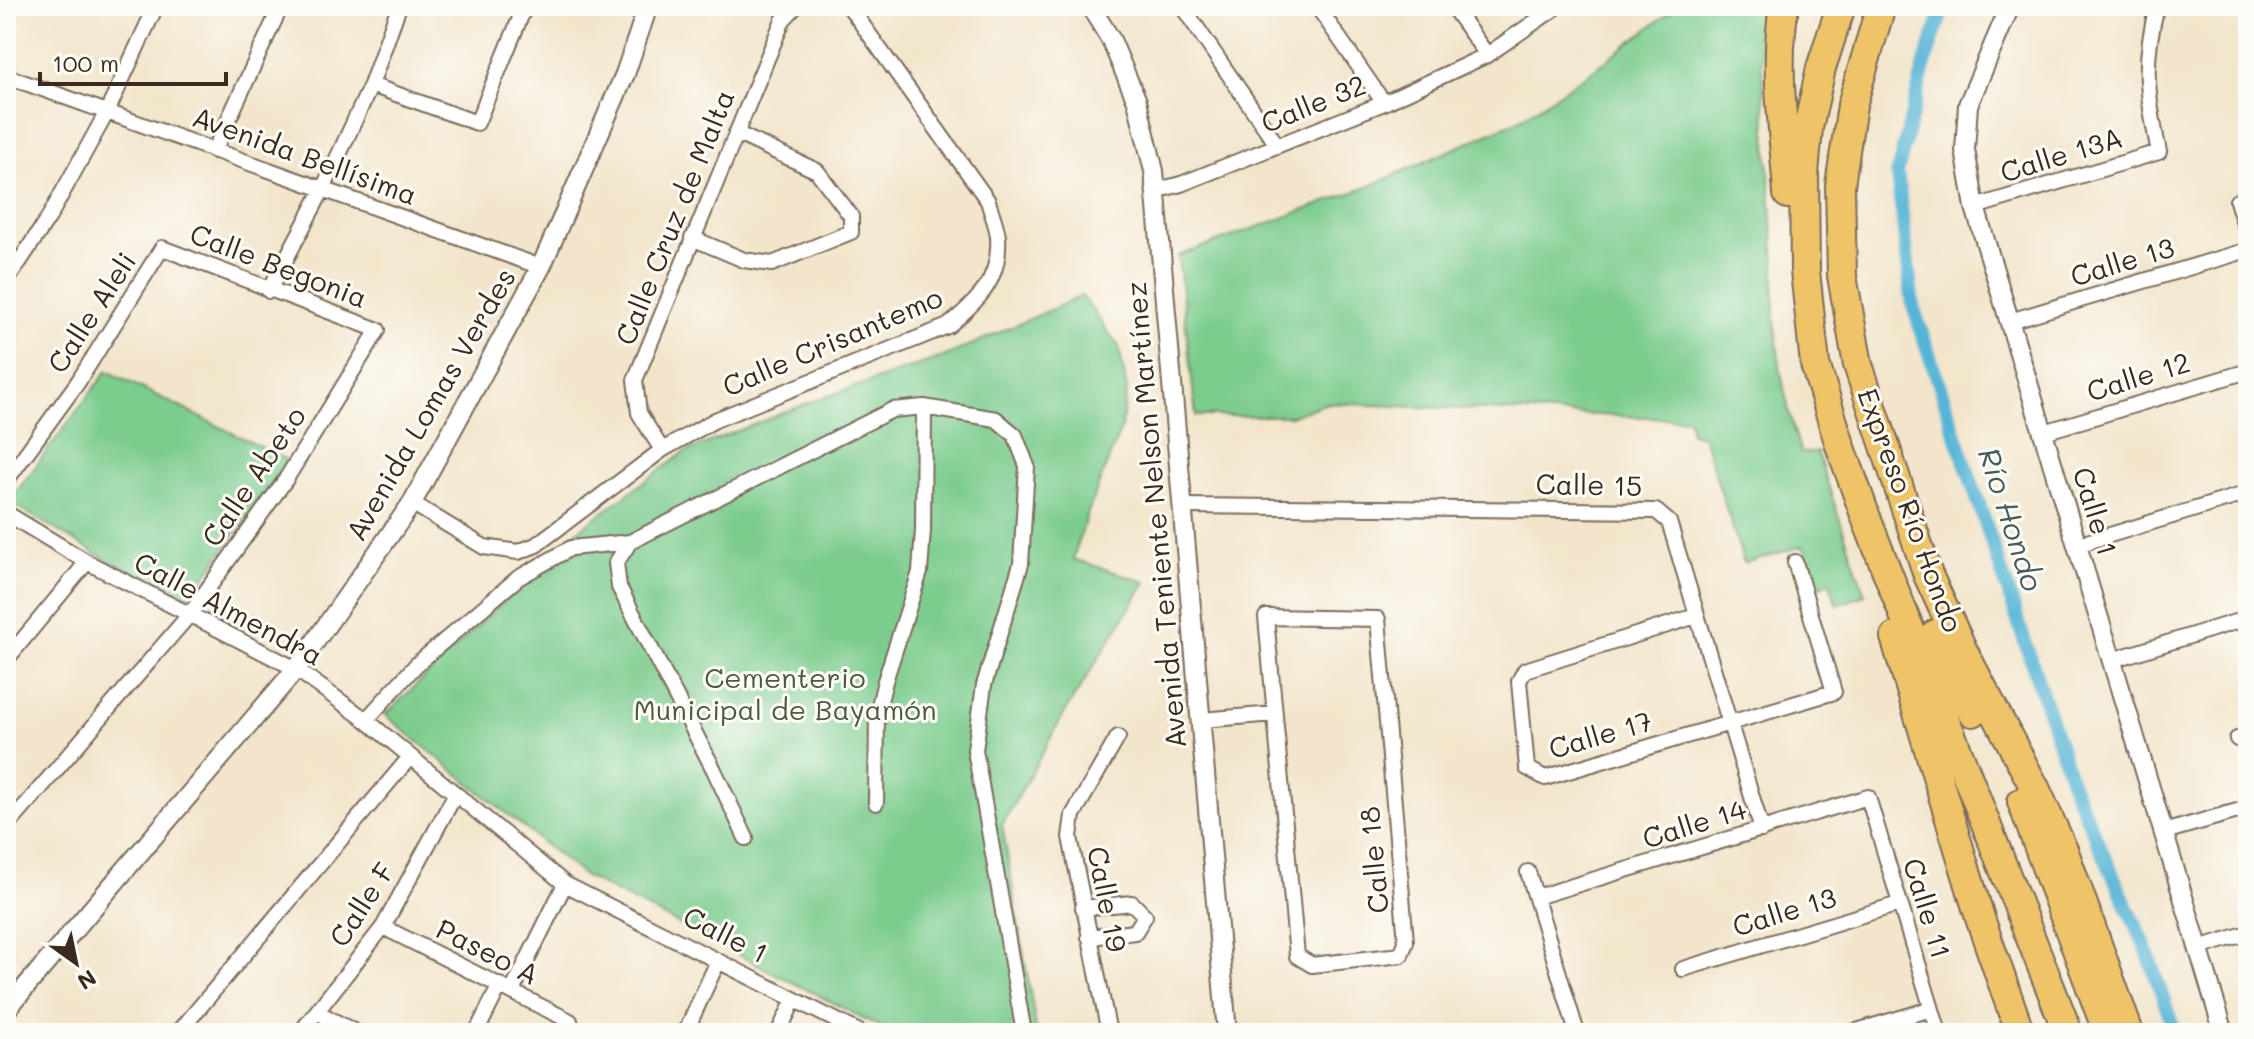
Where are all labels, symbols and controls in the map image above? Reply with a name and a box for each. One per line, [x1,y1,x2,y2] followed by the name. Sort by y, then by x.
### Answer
[40,36,226,86] scale bar
[52,47,119,78] text: 100 m
[1255,66,1371,140] street label: Calle 32
[606,84,742,350] street label: Calle Cruz de Malta
[188,98,422,212] street label: Avenida Bellísima
[1995,118,2127,190] street label: Calle 13A
[185,215,373,315] street label: Calle Begonia
[2066,228,2178,294] street label: Calle 13
[39,245,143,379] street label: Calle Aleli
[337,261,523,547] street label: Avenida Lomas Verdes
[717,278,947,404] street label: Calle Crisantemo
[1117,280,1193,750] street label: Avenida Teniente Nelson Martínez
[2082,343,2194,409] street label: Calle 12
[1850,383,1972,637] street label: Expreso Río Hondo
[193,399,313,553] street label: Calle Abeto
[1970,442,2054,596] water label: Río Hondo
[2066,463,2126,559] street label: Calle 1
[1535,465,1643,503] street label: Calle 15
[128,543,330,673] street label: Calle Almendra
[634,659,936,727] park label: Cementerio Municipal de Bayamón
[1544,702,1656,766] street label: Calle 17
[1638,790,1751,856] street label: Calle 14
[1350,805,1396,915] street label: Calle 18
[1080,843,1136,955] street label: Calle 19
[1896,854,1960,962] street label: Calle 11
[320,855,402,953] street label: Calle F
[1728,878,1840,944] street label: Calle 13
[678,897,774,971] street label: Calle 1
[431,910,545,992] street label: Paseo A
[36,923,116,1003] north arrow
[72,963,102,997] text: N

